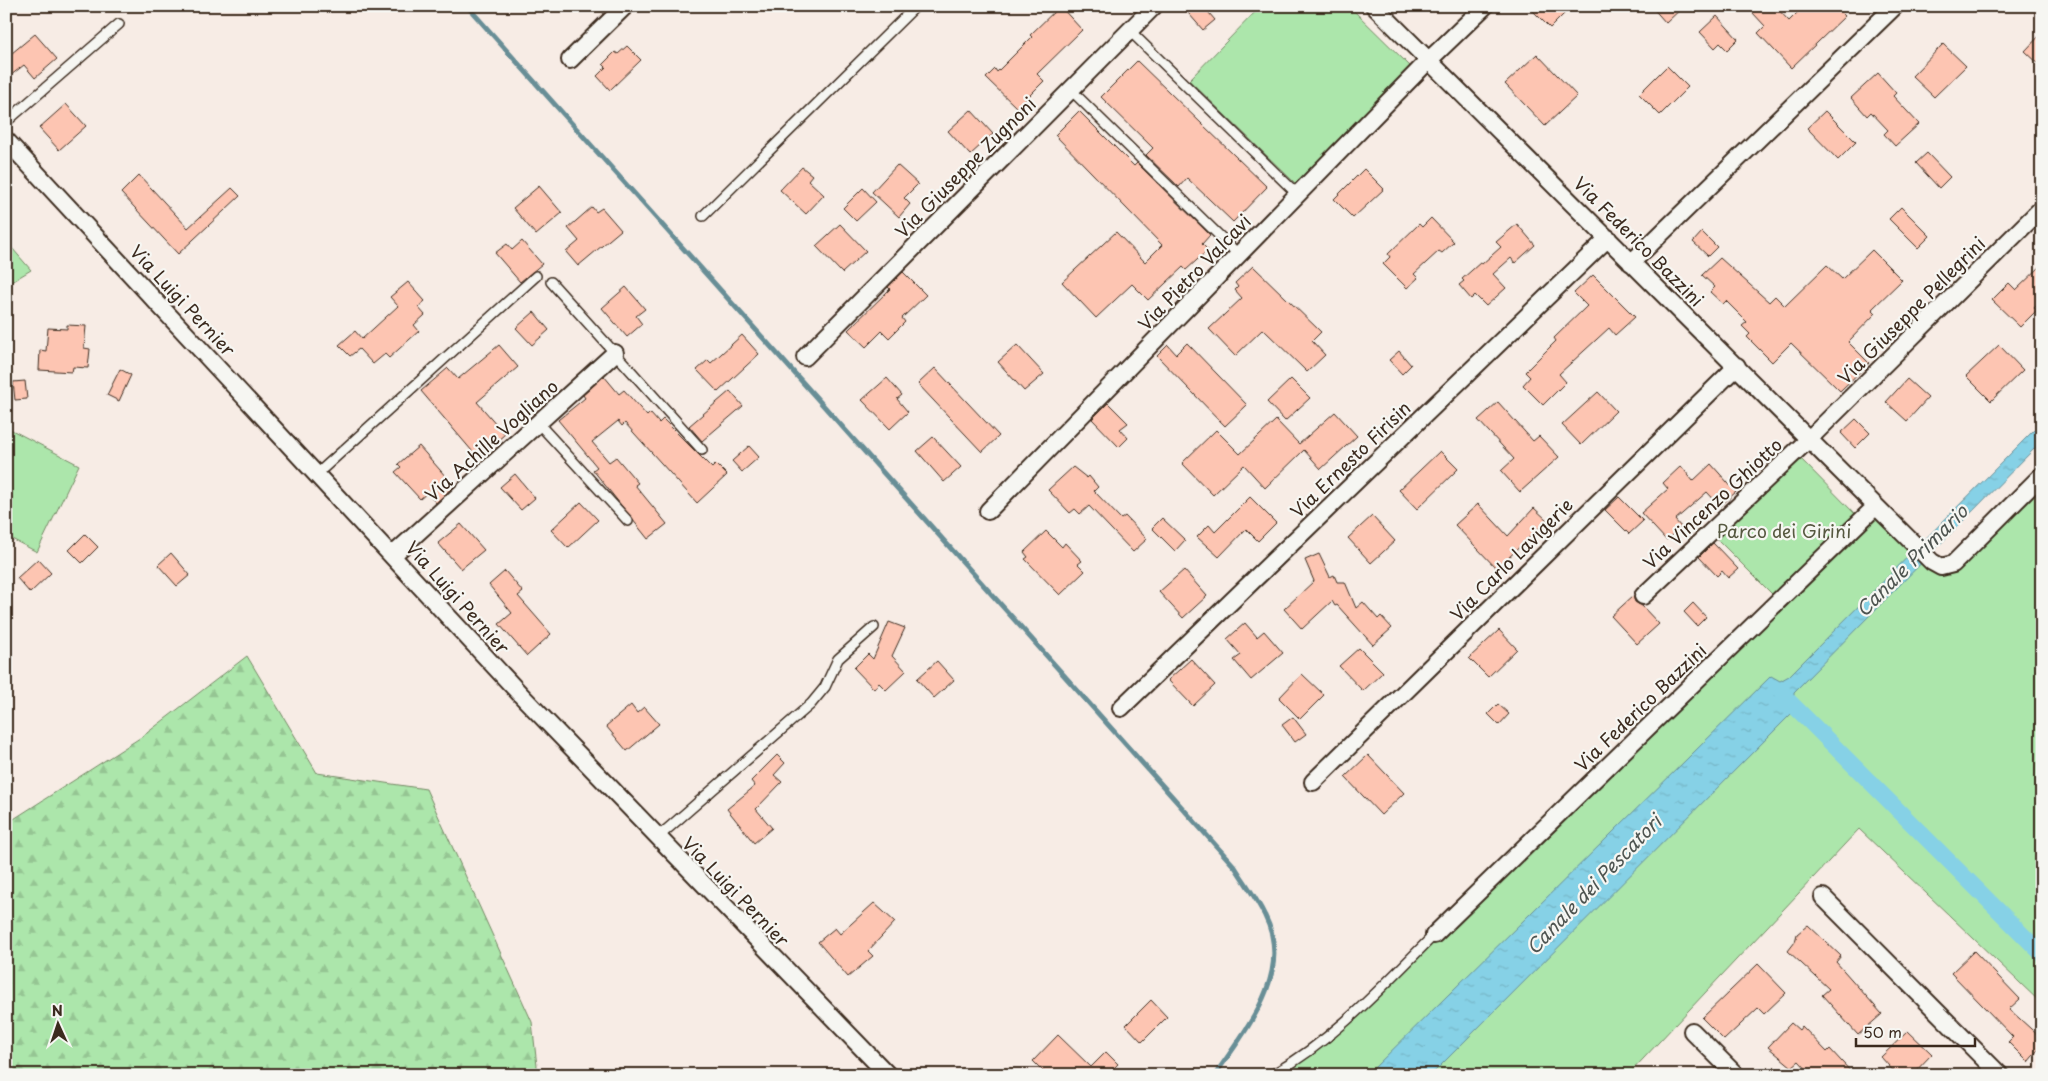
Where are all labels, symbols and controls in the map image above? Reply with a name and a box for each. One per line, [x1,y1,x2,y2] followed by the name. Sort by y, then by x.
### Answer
[888,90,1042,244] street label: Via Giuseppe Zugnoni
[1568,170,1710,312] street label: Via Federico Bazzini
[1131,208,1257,336] street label: Via Pietro Valcavi
[1831,230,1991,390] street label: Via Giuseppe Pellegrini
[124,238,242,362] street label: Via Luigi Pernier
[418,373,564,507] street label: Via Achille Vogliano
[1284,394,1416,524] street label: Via Ernesto Firisin
[1636,431,1788,575] street label: Via Vincenzo Ghiotto
[1443,491,1579,627] street label: Via Carlo Lavigerie
[1849,497,1974,622] water label: Canale Primario
[1717,517,1852,544] park label: Parco dei Girini
[400,534,516,660] street label: Via Luigi Pernier
[1568,637,1712,777] street label: Via Federico Bazzini
[1519,806,1669,960] water label: Canale dei Pescatori
[676,830,796,952] street label: Via Luigi Pernier
[32,998,82,1048] north arrow
[51,1000,63,1021] text: N
[1856,1016,1974,1048] scale bar
[1863,1020,1902,1043] text: 50 m

